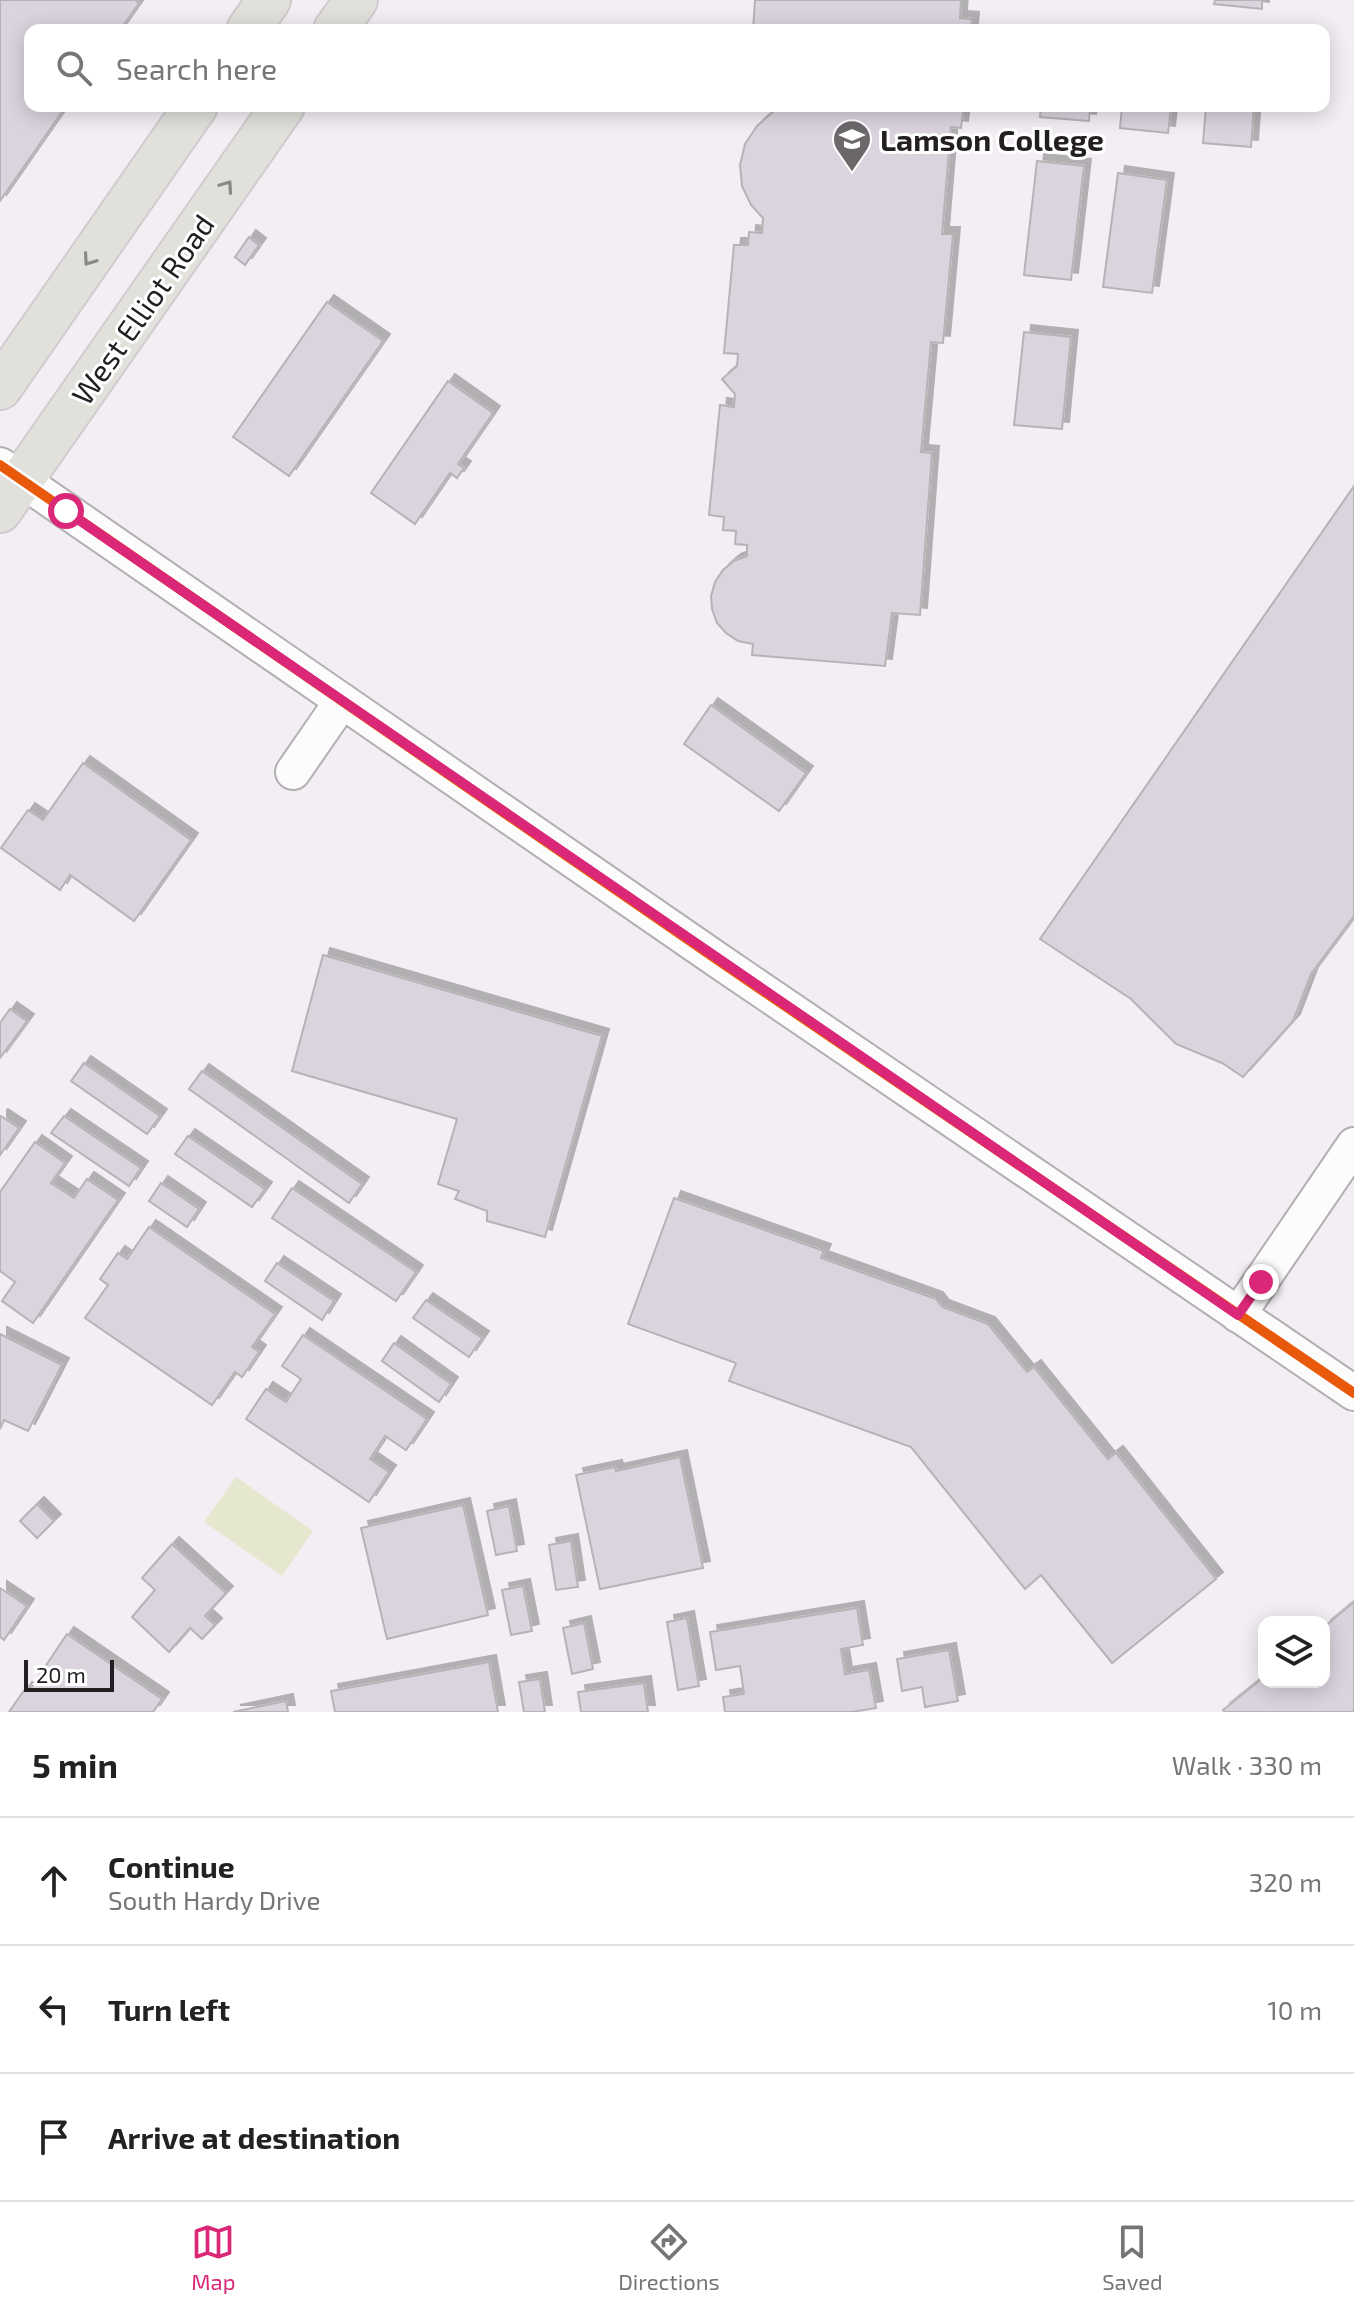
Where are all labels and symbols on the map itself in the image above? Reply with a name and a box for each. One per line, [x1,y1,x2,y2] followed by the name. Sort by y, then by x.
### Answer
[831,118,873,173] school or university icon: Lamson College
[880,121,1104,157] place label: Lamson College
[217,181,232,195] one-way arrow
[63,207,221,411] street label: West Elliot Road
[84,252,99,266] one-way arrow
[48,493,84,529] route start
[1243,1264,1279,1300] route end
[24,1656,114,1692] scale bar

